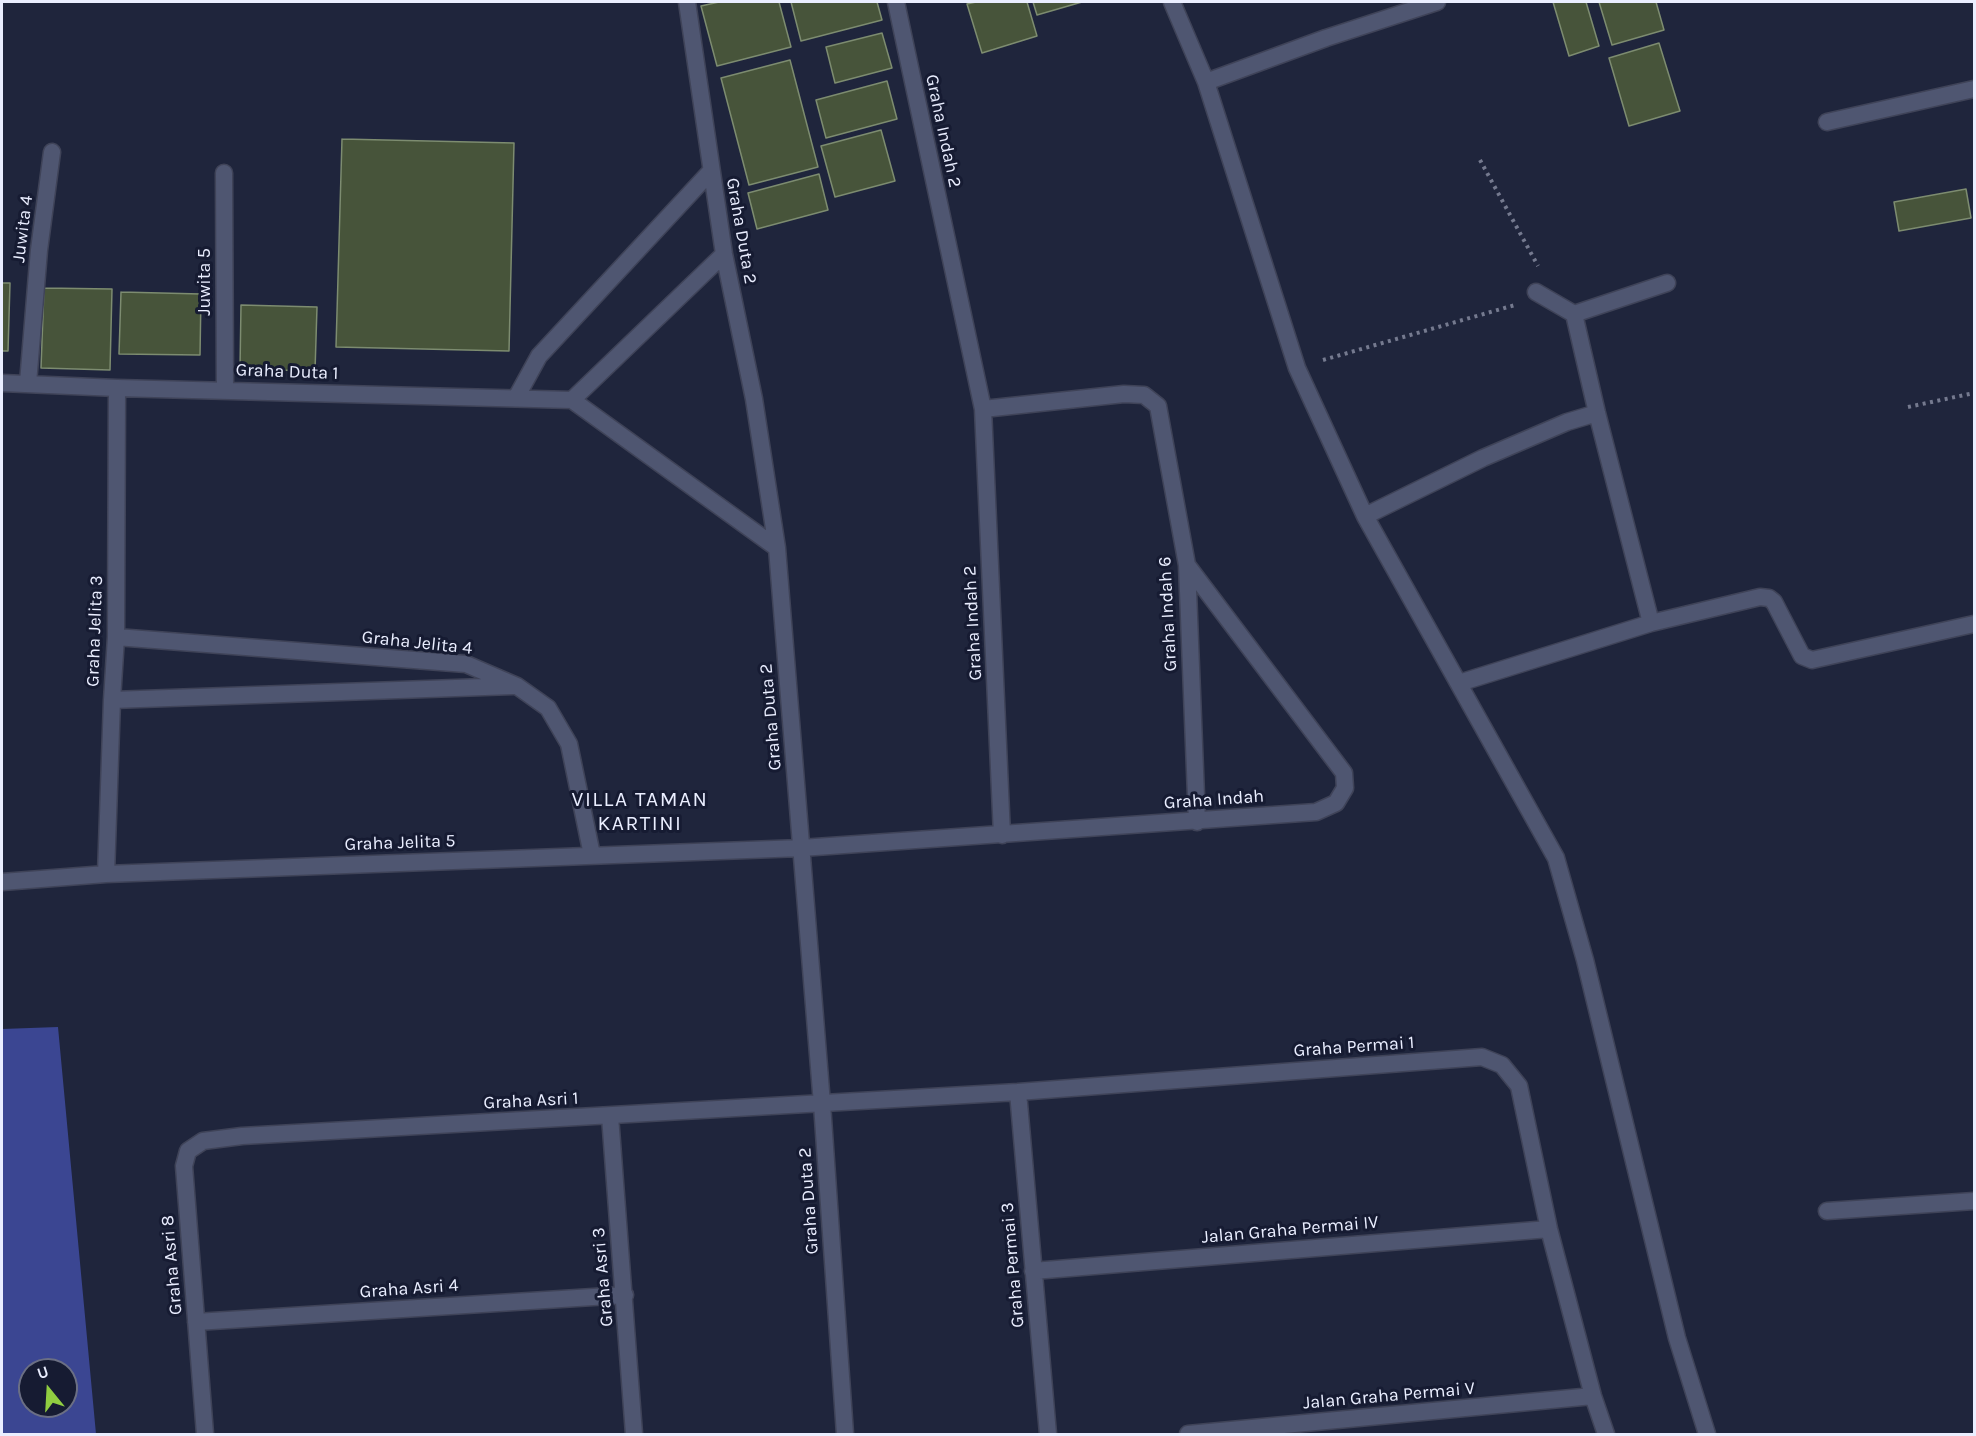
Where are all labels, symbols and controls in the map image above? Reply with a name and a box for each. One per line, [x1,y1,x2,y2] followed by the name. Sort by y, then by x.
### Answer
[920,72,966,190] street label: Graha Indah 2
[721,176,761,286] street label: Graha Duta 2
[8,194,38,264] street label: Juwita 4
[194,248,216,316] street label: Juwita 5
[235,359,339,385] street label: Graha Duta 1
[1154,556,1182,672] street label: Graha Indah 6
[959,565,987,681] street label: Graha Indah 2
[82,575,108,687] street label: Graha Jelita 3
[361,626,473,660] street label: Graha Jelita 4
[756,663,786,771] street label: Graha Duta 2
[1163,786,1265,814] street label: Graha Indah
[572,787,708,837] district label: VILLA TAMAN KARTINI
[344,830,456,856] street label: Graha Jelita 5
[1293,1032,1415,1062] street label: Graha Permai 1
[483,1088,579,1114] street label: Graha Asri 1
[794,1147,824,1255] street label: Graha Duta 2
[997,1201,1029,1329] street label: Graha Permai 3
[1201,1212,1379,1248] street label: Jalan Graha Permai IV
[157,1214,187,1316] street label: Graha Asri 8
[588,1226,618,1328] street label: Graha Asri 3
[359,1275,459,1303] street label: Graha Asri 4
[18,1358,78,1418] north arrow
[35,1362,51,1383] text: U
[1302,1378,1476,1414] street label: Jalan Graha Permai V

